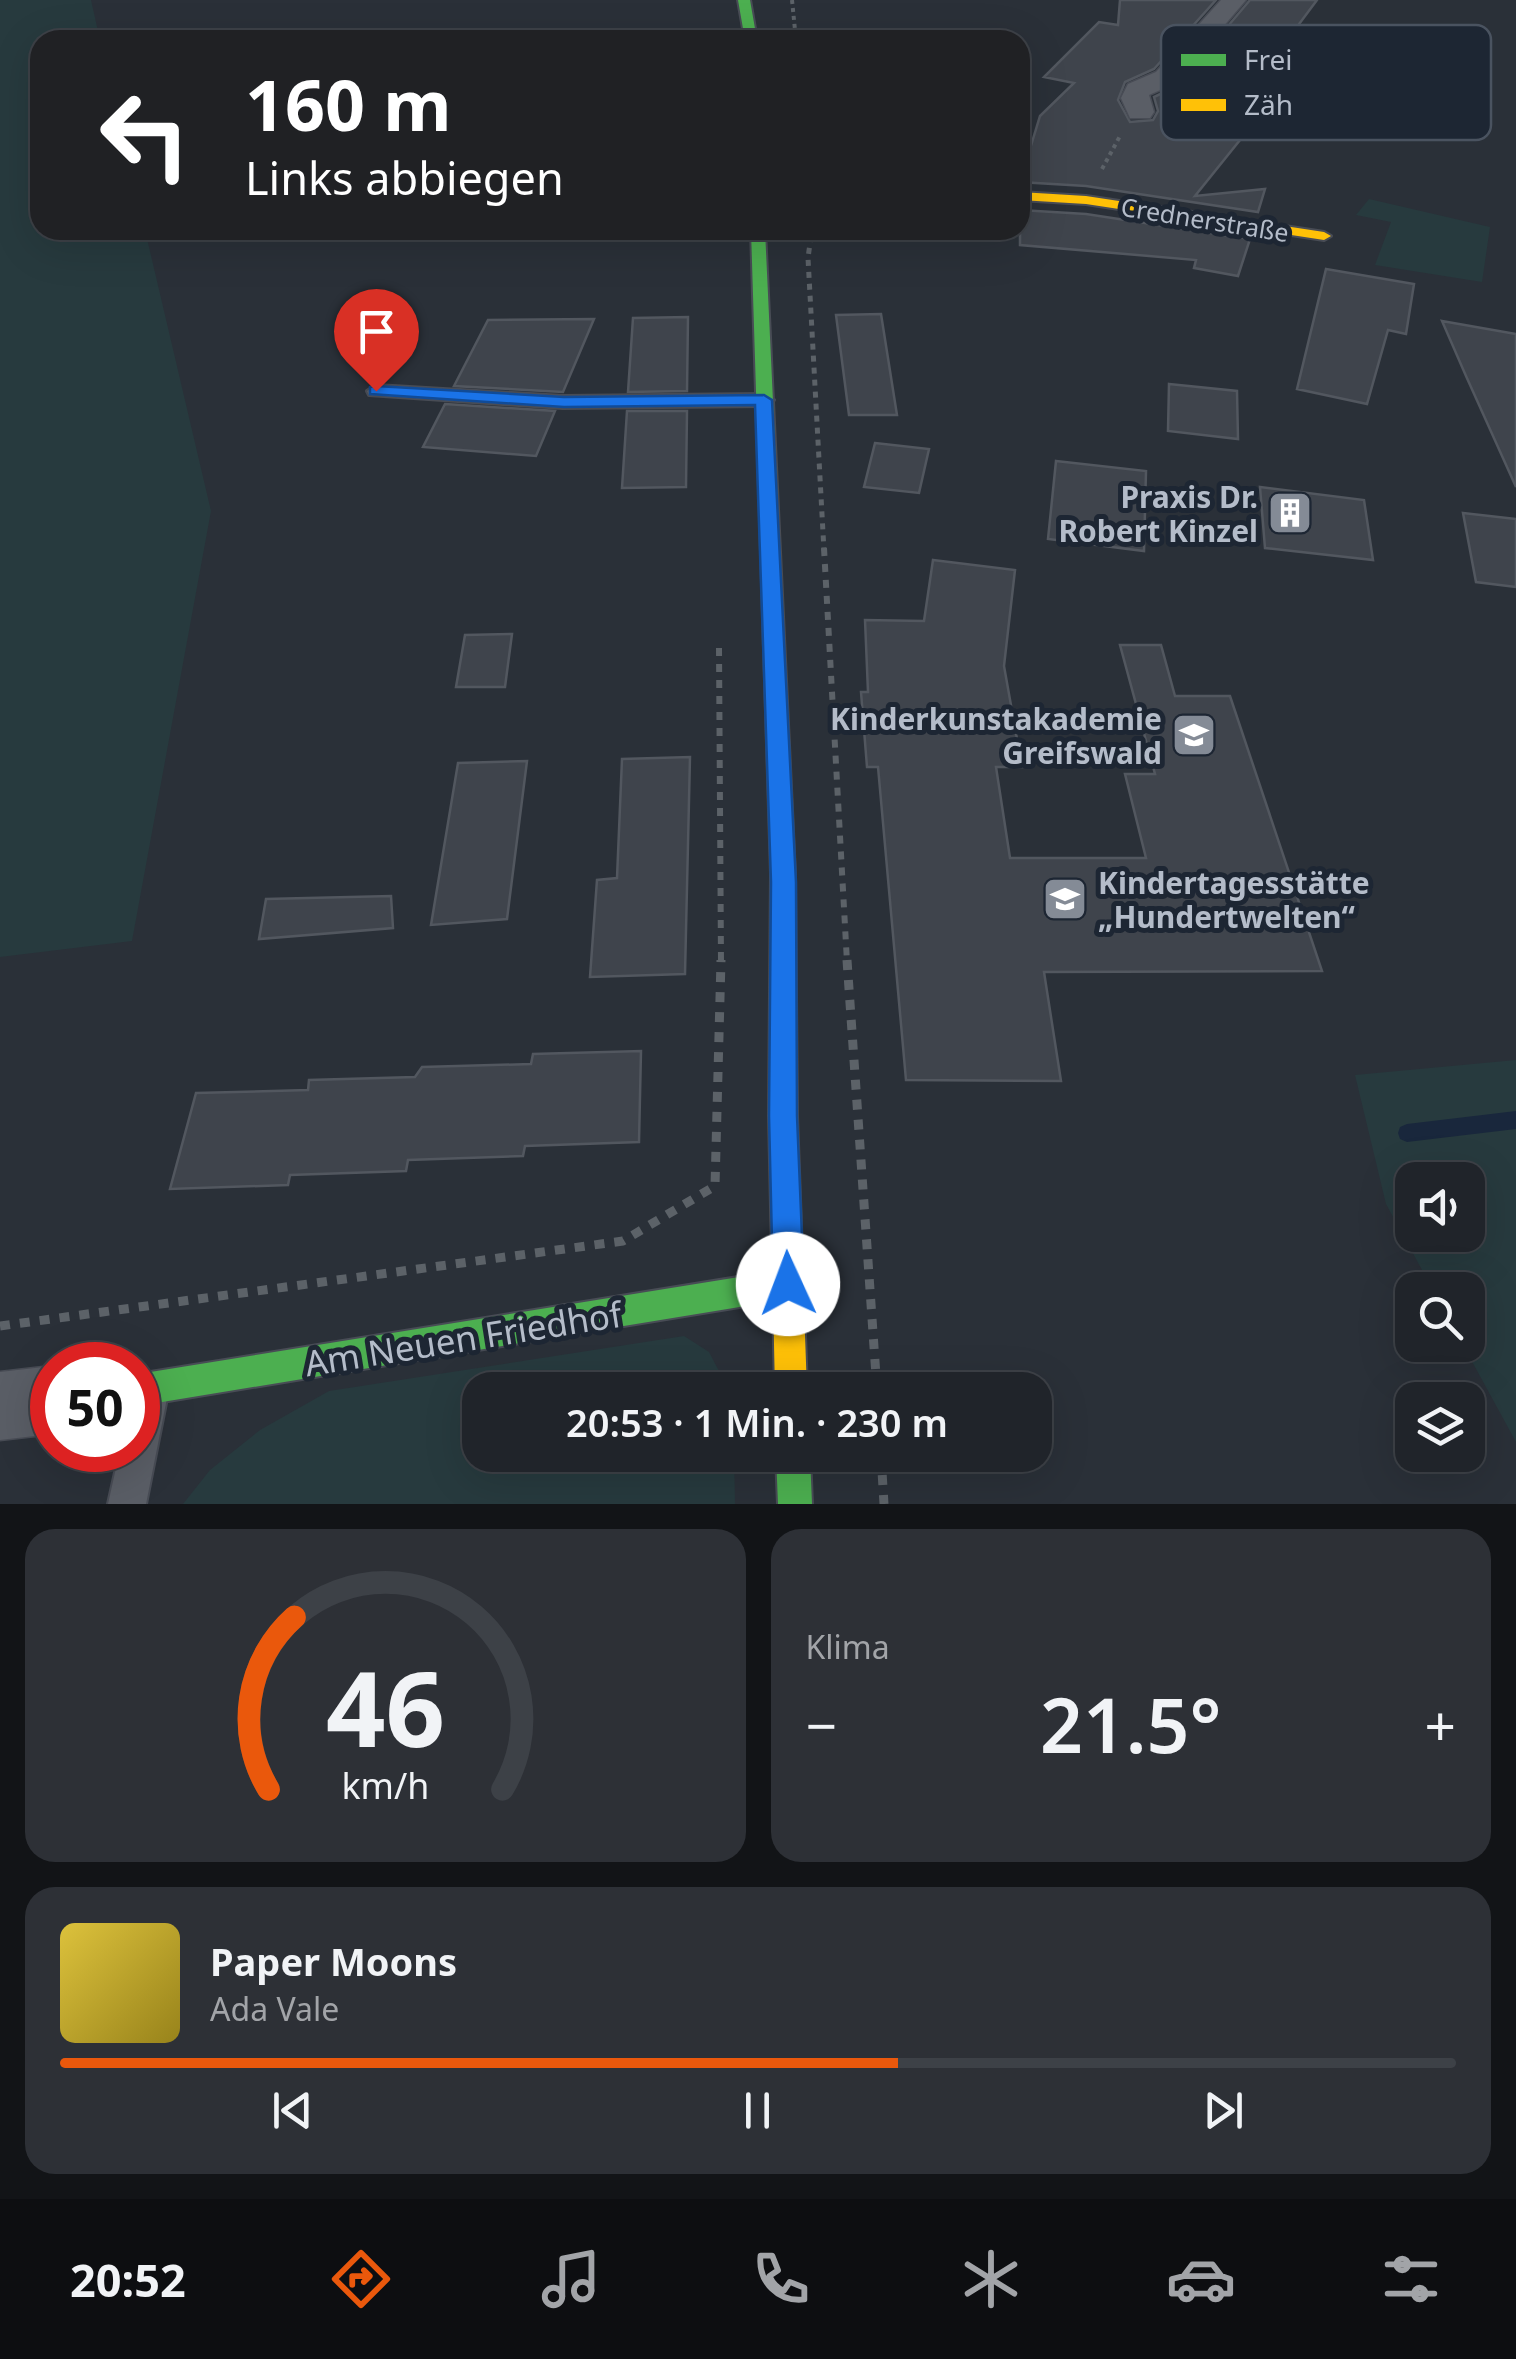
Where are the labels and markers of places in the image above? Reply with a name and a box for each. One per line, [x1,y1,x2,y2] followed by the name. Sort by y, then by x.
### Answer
[334,289,419,392] pin
[1058,476,1258,551] place label: Praxis Dr. Robert Kinzel
[1267,490,1313,536] building icon: Praxis Dr. Robert Kinzel
[830,698,1162,773] place label: Kinderkunstakademie Greifswald
[1171,712,1217,758] school or university icon: Kinderkunstakademie Greifswald
[1098,862,1370,937] place label: Kindertagesstätte „Hundertwelten“
[1042,876,1088,922] school or university icon: Kindertagesstätte „Hundertwelten“

